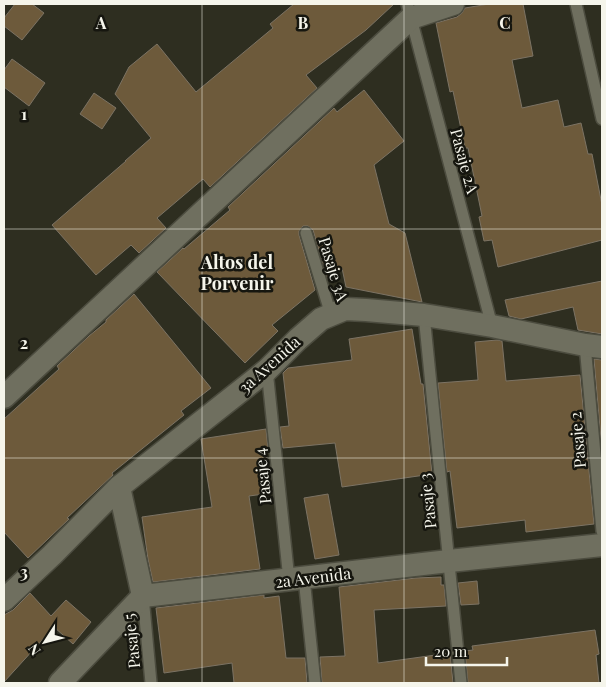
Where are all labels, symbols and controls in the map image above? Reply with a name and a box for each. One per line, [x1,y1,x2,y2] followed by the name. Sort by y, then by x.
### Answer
[95,12,107,33] text: A
[298,12,309,33] text: B
[499,12,511,33] text: C
[21,103,27,124] text: 1
[446,126,484,197] street label: Pasaje 2A
[314,234,354,305] street label: Pasaje 3A
[200,250,274,295] district label: Altos del Porvenir
[234,331,304,397] street label: 3a Avenida
[20,332,28,353] text: 2
[564,411,590,469] street label: Pasaje 2
[249,447,275,505] street label: Pasaje 4
[414,472,440,530] street label: Pasaje 3
[20,561,28,582] text: 3
[274,562,352,592] street label: 2a Avenida
[118,612,144,670] street label: Pasaje 5
[20,617,70,667] north arrow
[426,634,507,666] scale bar
[23,640,45,660] text: N
[434,641,468,661] text: 20 m

